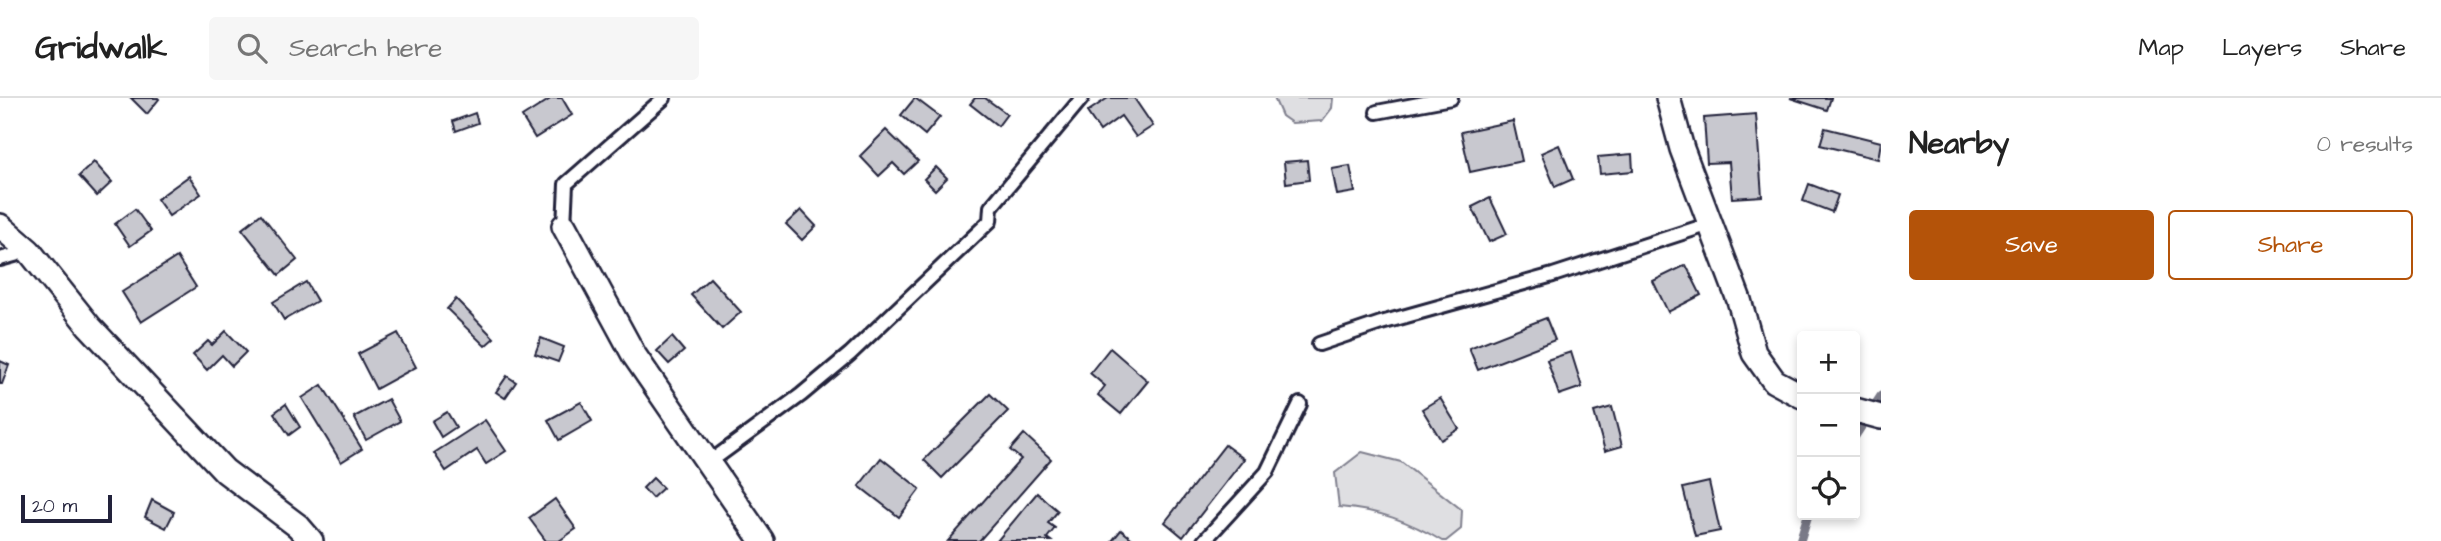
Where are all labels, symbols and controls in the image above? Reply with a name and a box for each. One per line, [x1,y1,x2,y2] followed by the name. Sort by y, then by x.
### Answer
[209,17,699,80] search box
[35,25,167,71] text: Gridwalk
[233,29,271,67] icon: search
[289,30,442,66] text: Search here
[2139,31,2184,65] text: Map
[2222,31,2302,65] text: Layers
[2340,31,2406,65] text: Share
[1909,123,2009,165] text: Nearby
[2316,128,2413,160] text: 0 results
[1909,210,2154,280] button: Save
[2168,210,2413,280] button: Share
[1797,331,1860,520] map controls
[1797,331,1860,394] button: +
[1797,394,1860,457] button: −
[1797,457,1860,520] button: locate
[21,492,112,524] scale bar
[32,493,77,520] text: 20 m

